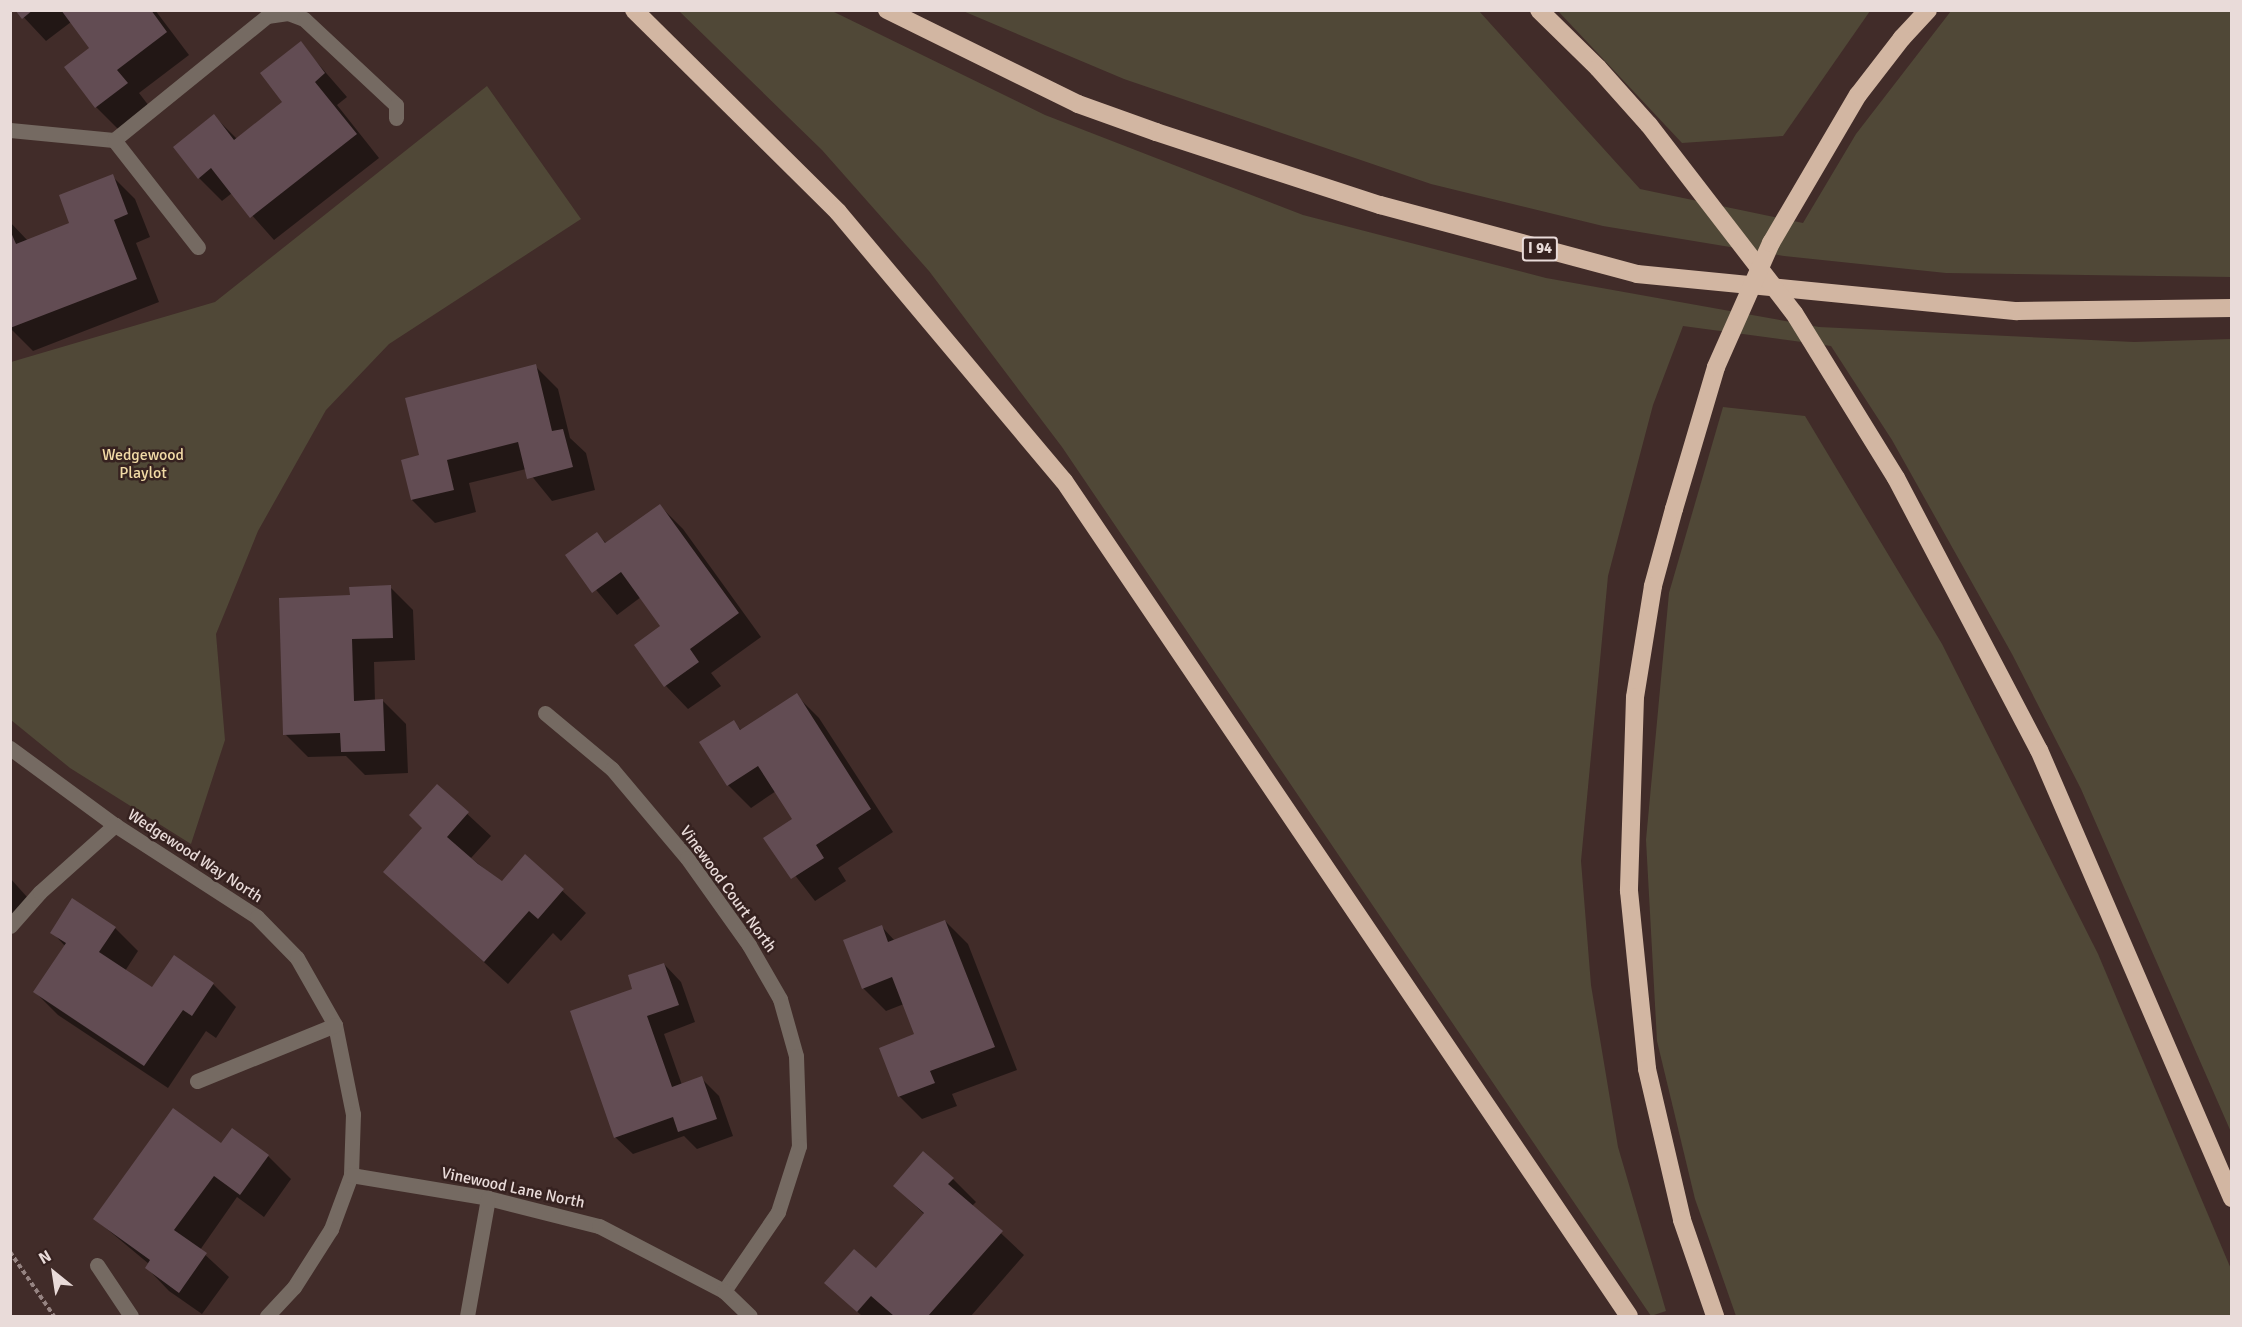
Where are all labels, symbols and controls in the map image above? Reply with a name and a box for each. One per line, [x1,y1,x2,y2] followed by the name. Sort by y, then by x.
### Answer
[1520,237,1560,261] road number: I 94
[102,445,184,483] park label: Wedgewood Playlot
[124,805,266,907] street label: Wedgewood Way North
[676,822,780,956] street label: Vinewood Court North
[439,1163,587,1213] street label: Vinewood Lane North
[24,1243,84,1303] north arrow
[35,1246,55,1269] text: N

